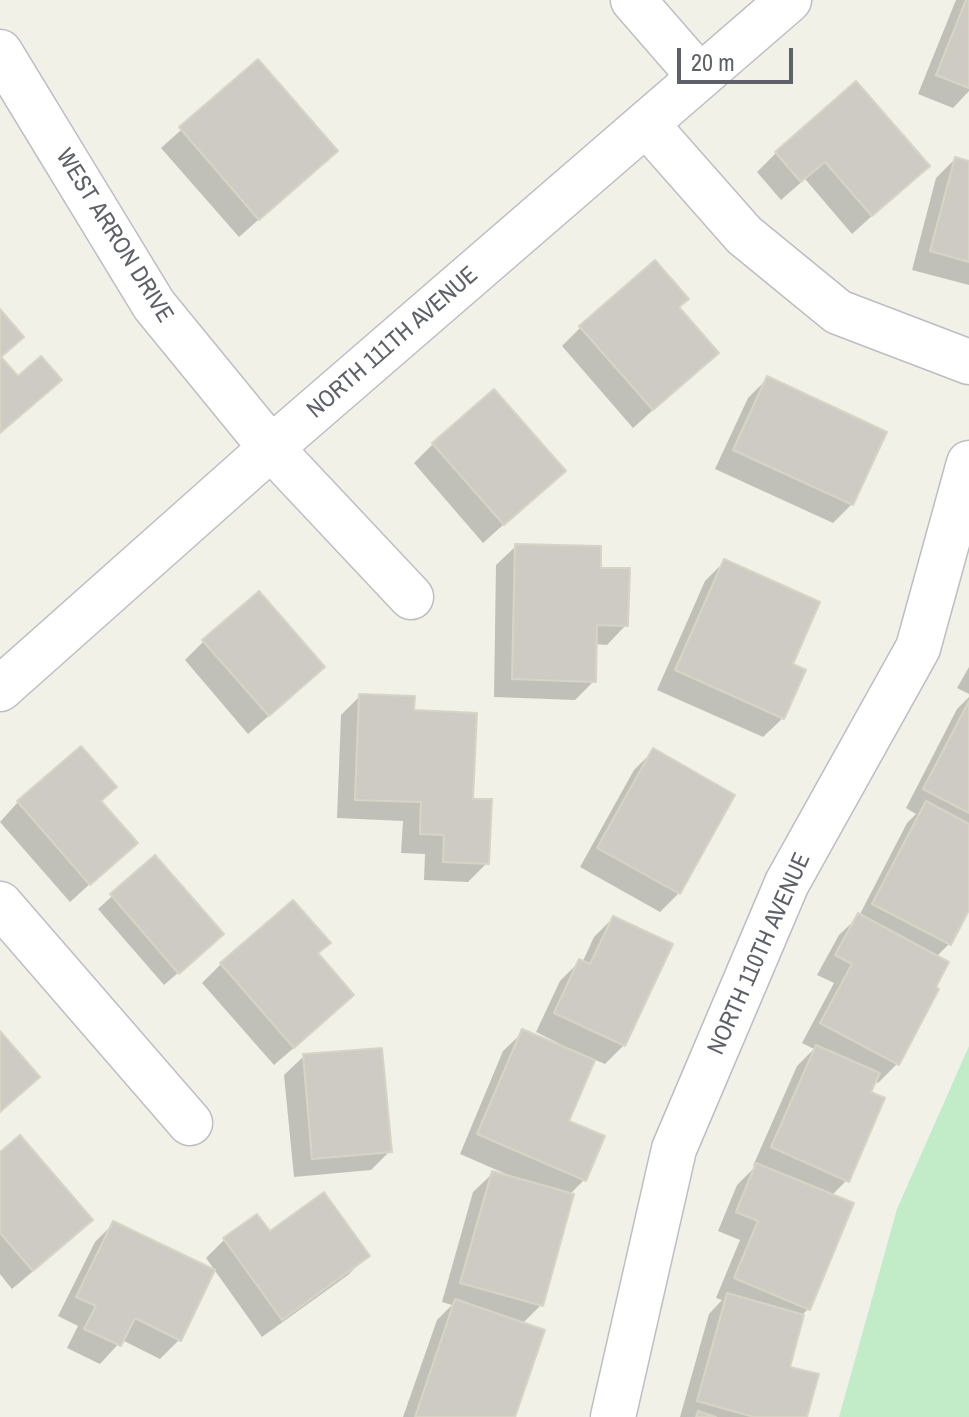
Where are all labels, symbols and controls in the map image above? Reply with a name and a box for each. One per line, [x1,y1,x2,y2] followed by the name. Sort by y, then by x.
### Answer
[681,32,797,82] scale bar
[691,46,735,78] text: 20 m
[49,144,179,328] street label: WEST ARRON DRIVE
[302,261,484,425] street label: NORTH 111TH AVENUE
[703,849,817,1059] street label: NORTH 110TH AVENUE

